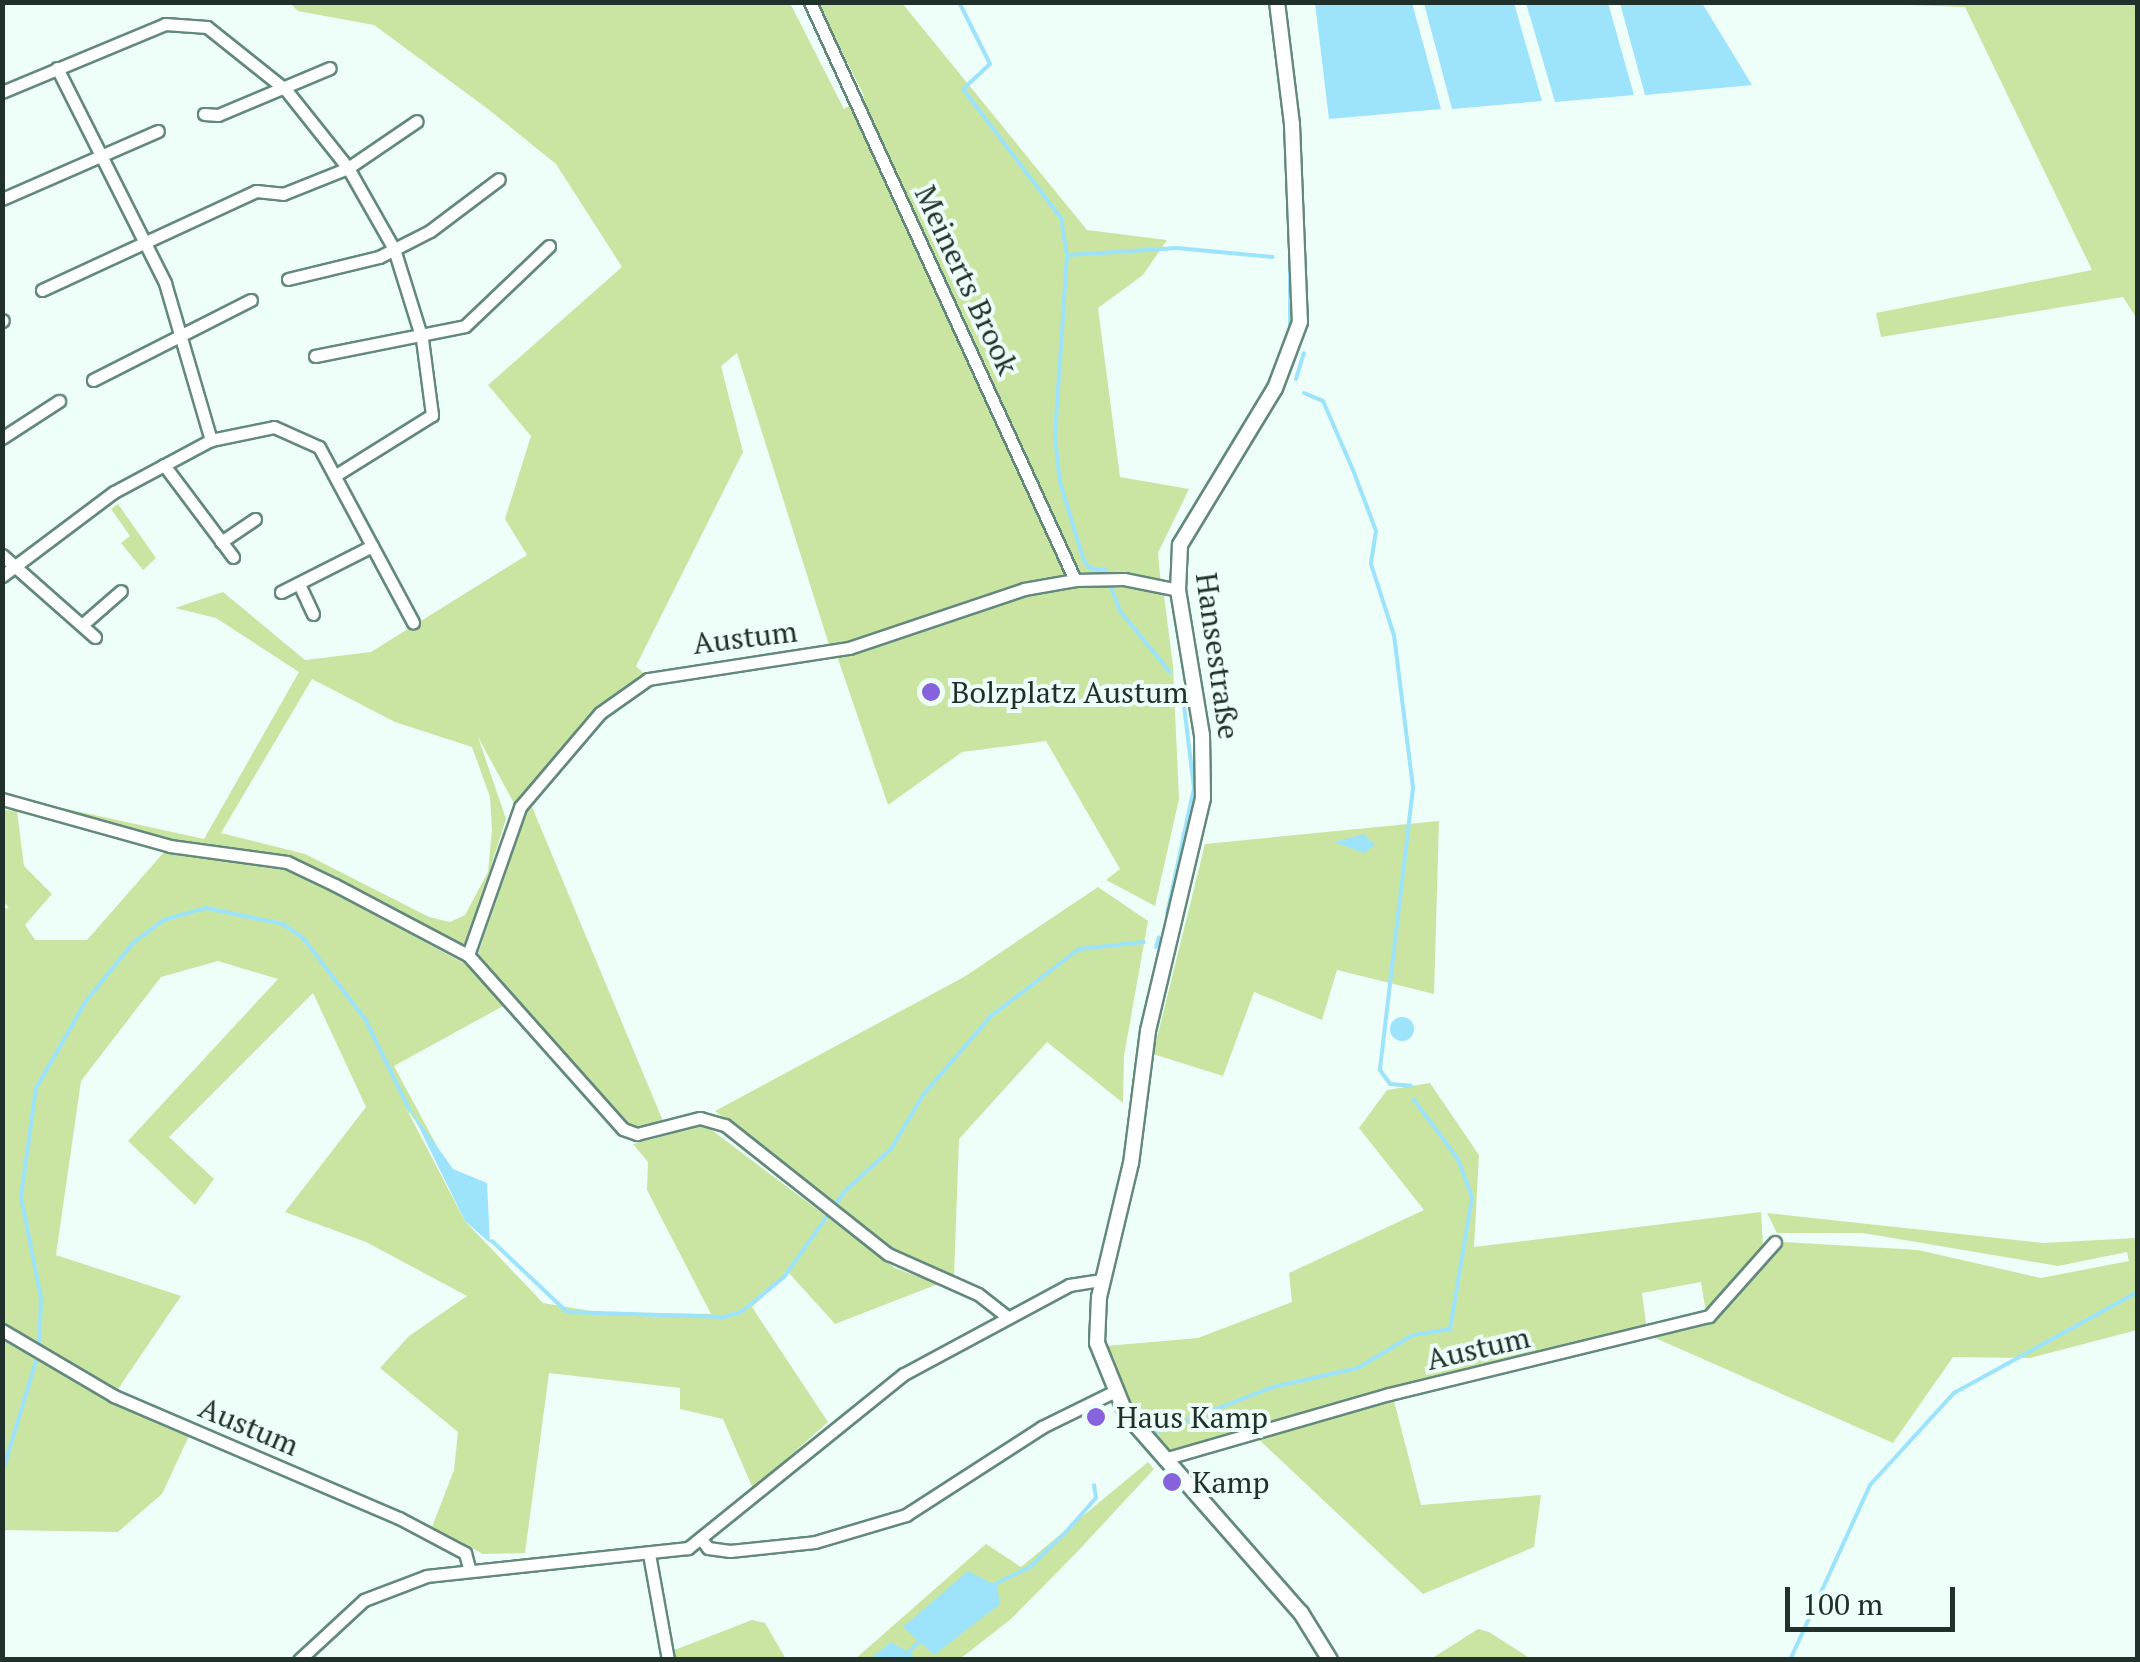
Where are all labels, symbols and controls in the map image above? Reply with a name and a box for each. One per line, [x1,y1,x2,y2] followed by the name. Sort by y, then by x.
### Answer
[907,180,1027,380] street label: Meinerts Brook
[1188,570,1248,742] street label: Hansestraße
[691,613,799,661] street label: Austum
[951,674,1189,710] place label: Bolzplatz Austum
[920,681,942,703] marker: Bolzplatz Austum
[1423,1319,1533,1377] street label: Austum
[194,1389,304,1463] street label: Austum
[1116,1399,1268,1435] place label: Haus Kamp
[1085,1406,1107,1428] marker: Haus Kamp
[1192,1464,1269,1500] place label: Kamp
[1161,1471,1183,1493] marker: Kamp
[1790,1567,1960,1629] scale bar
[1802,1584,1883,1624] text: 100 m

